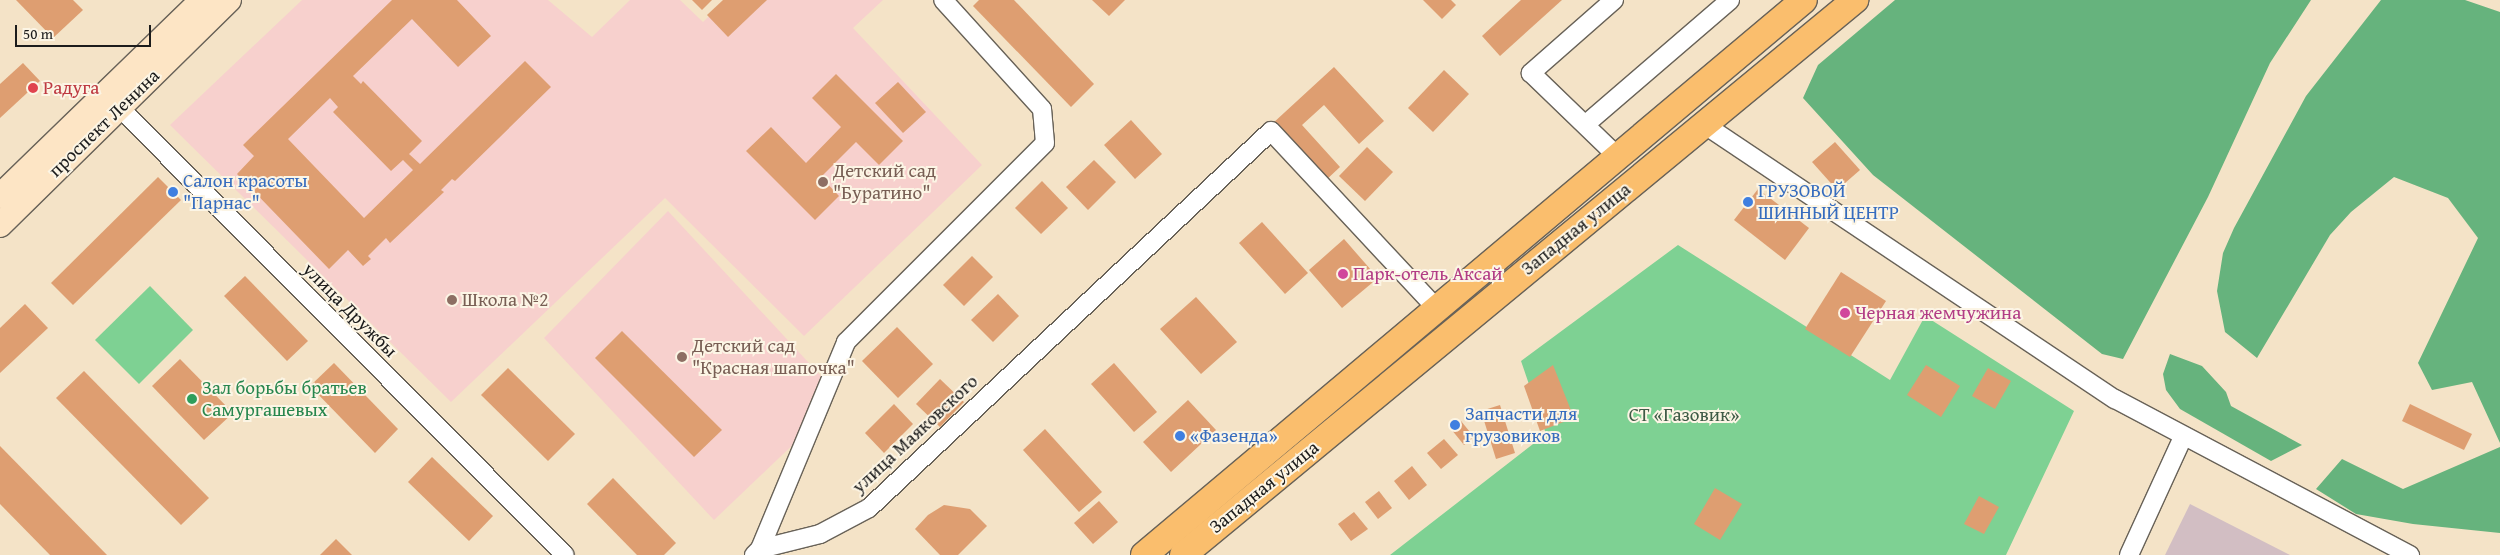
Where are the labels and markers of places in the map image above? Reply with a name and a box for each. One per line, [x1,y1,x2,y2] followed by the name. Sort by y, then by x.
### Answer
[43,77,99,99] place label: Радуга
[27,82,39,94] marker: Радуга
[833,160,936,204] place label: Детский сад "Буратино"
[183,170,308,214] place label: Салон красоты "Парнас"
[817,176,829,188] marker: Детский сад "Буратино"
[1758,180,1899,224] place label: ГРУЗОВОЙ ШИННЫЙ ЦЕНТР
[167,186,179,198] marker: Салон красоты "Парнас"
[1742,196,1754,208] marker: ГРУЗОВОЙ ШИННЫЙ ЦЕНТР
[1353,263,1503,285] place label: Парк-отель Аксай
[1337,268,1349,280] marker: Парк-отель Аксай
[462,289,548,311] place label: Школа №2
[446,294,458,306] marker: Школа №2
[1855,302,2021,324] place label: Черная жемчужина
[1839,307,1851,319] marker: Черная жемчужина
[692,335,855,379] place label: Детский сад "Красная шапочка"
[676,351,688,363] marker: Детский сад "Красная шапочка"
[202,377,367,421] place label: Зал борьбы братьев Самургашевых
[186,393,198,405] marker: Зал борьбы братьев Самургашевых
[1465,403,1577,447] place label: Запчасти для грузовиков
[1449,419,1461,431] marker: Запчасти для грузовиков
[1190,425,1278,447] place label: «Фазенда»
[1174,430,1186,442] marker: «Фазенда»

